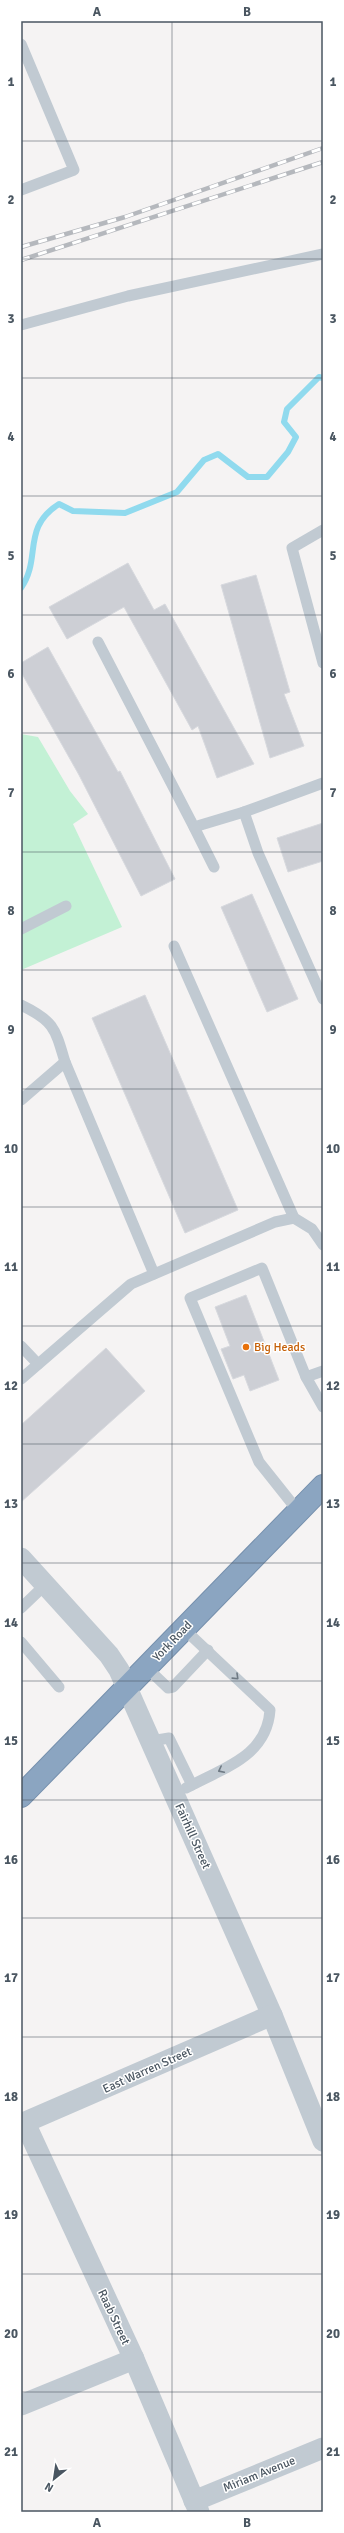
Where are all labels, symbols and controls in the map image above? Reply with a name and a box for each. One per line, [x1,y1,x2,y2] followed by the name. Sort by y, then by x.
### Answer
[93,4,102,20] text: A
[243,4,251,20] text: B
[7,74,15,90] text: 1
[329,74,337,90] text: 1
[7,192,15,208] text: 2
[329,192,337,208] text: 2
[7,311,15,327] text: 3
[329,311,337,327] text: 3
[7,429,15,445] text: 4
[329,429,337,445] text: 4
[7,548,15,564] text: 5
[329,548,337,564] text: 5
[7,666,15,682] text: 6
[329,666,337,682] text: 6
[7,785,15,801] text: 7
[329,785,337,801] text: 7
[7,903,15,919] text: 8
[329,903,337,919] text: 8
[7,1022,15,1038] text: 9
[329,1022,337,1038] text: 9
[4,1141,18,1157] text: 10
[326,1141,340,1157] text: 10
[4,1259,18,1275] text: 11
[326,1259,340,1275] text: 11
[254,1340,305,1355] place label: Big Heads
[241,1342,251,1352] marker: Big Heads
[4,1378,18,1394] text: 12
[326,1378,340,1394] text: 12
[4,1496,18,1512] text: 13
[326,1496,340,1512] text: 13
[4,1615,18,1631] text: 14
[326,1615,340,1631] text: 14
[149,1618,195,1665] street label: York Road
[231,1673,239,1680] one-way arrow
[4,1733,18,1749] text: 15
[326,1733,340,1749] text: 15
[218,1765,225,1773] one-way arrow
[171,1801,214,1871] street label: Fairhill Street
[4,1852,18,1868] text: 16
[326,1852,340,1868] text: 16
[4,1970,18,1986] text: 17
[326,1970,340,1986] text: 17
[100,2044,194,2097] street label: East Warren Street
[4,2089,18,2105] text: 18
[326,2089,340,2105] text: 18
[4,2207,18,2223] text: 19
[326,2207,340,2223] text: 19
[94,2287,133,2347] street label: Raab Street
[4,2326,18,2342] text: 20
[326,2326,340,2342] text: 20
[4,2444,18,2460] text: 21
[326,2444,340,2460] text: 21
[221,2453,298,2496] street label: Miriam Avenue
[34,2459,74,2499] north arrow
[43,2480,56,2495] text: N
[93,2515,102,2531] text: A
[243,2515,251,2531] text: B

